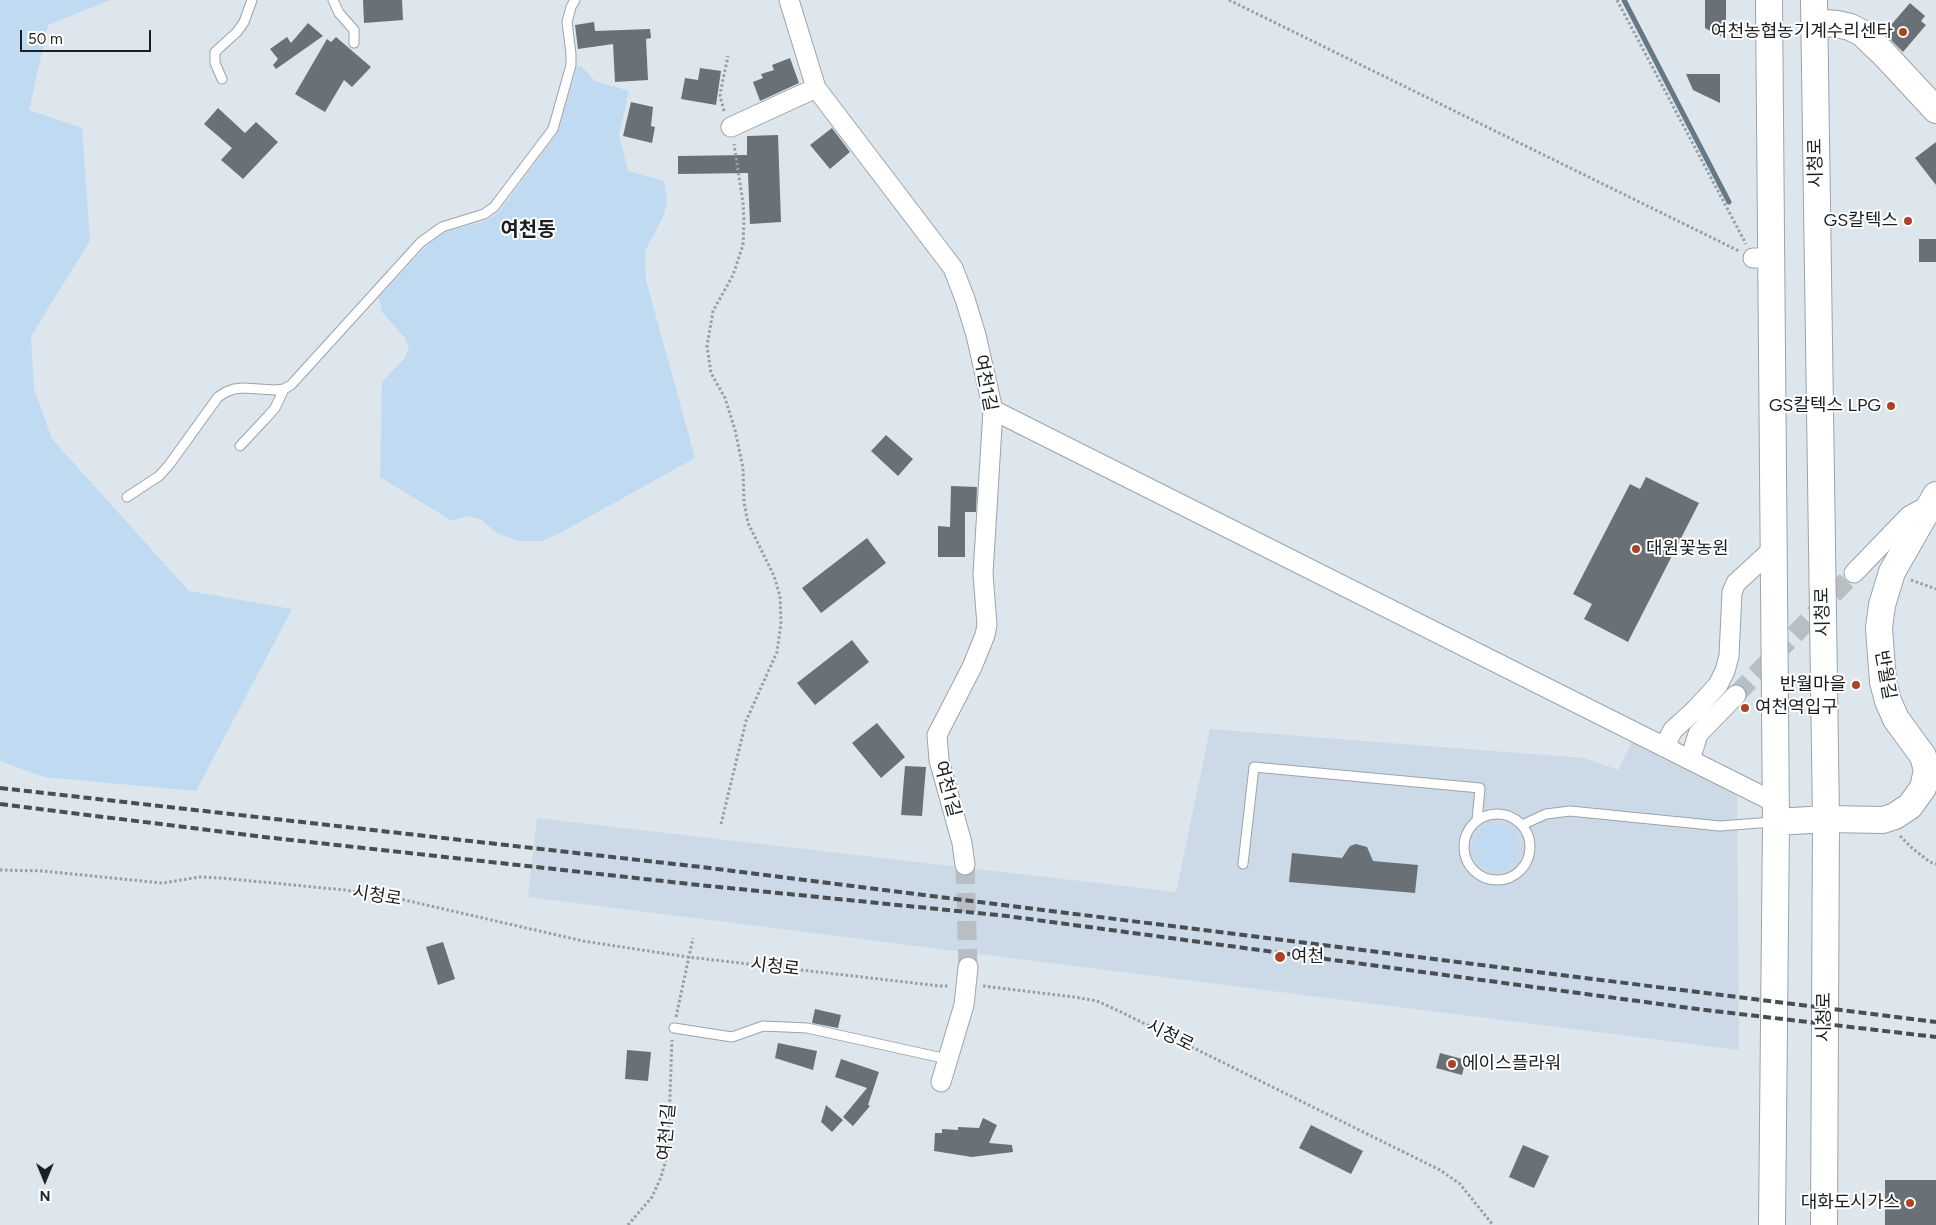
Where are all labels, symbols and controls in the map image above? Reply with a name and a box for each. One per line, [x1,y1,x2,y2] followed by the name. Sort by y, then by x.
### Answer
[22,20,154,52] scale bar
[1711,21,1893,43] place label: 여천농협농기계수리센타
[1897,26,1909,38] marker: 여천농협농기계수리센타
[28,30,63,48] text: 50 m
[1805,138,1827,188] street label: 시청로
[1824,210,1898,232] place label: GS칼텍스
[1902,215,1914,227] marker: GS칼텍스
[500,218,556,242] district label: 여천동
[969,353,1001,413] street label: 여천1길
[1769,395,1881,417] place label: GS칼텍스 LPG
[1885,400,1897,412] marker: GS칼텍스 LPG
[1646,538,1729,560] place label: 대원꽃농원
[1630,543,1642,555] marker: 대원꽃농원
[1812,587,1834,637] street label: 시청로
[1870,649,1900,701] street label: 반월길
[1780,674,1846,696] place label: 반월마을
[1850,679,1862,691] marker: 반월마을
[1755,697,1838,719] place label: 여천역입구
[1739,702,1751,714] marker: 여천역입구
[929,759,965,819] street label: 여천1길
[351,881,403,911] street label: 시청로
[1291,946,1324,968] place label: 여천
[1273,950,1287,964] marker: 여천
[749,953,801,981] street label: 시청로
[1814,992,1836,1042] street label: 시청로
[1143,1015,1197,1057] street label: 시청로
[1462,1053,1561,1075] place label: 에이스플라워
[1446,1058,1458,1070] marker: 에이스플라워
[654,1103,680,1161] street label: 여천1길
[20,1155,70,1205] north arrow
[40,1187,50,1204] text: N
[1801,1192,1900,1214] place label: 대화도시가스
[1904,1197,1916,1209] marker: 대화도시가스

